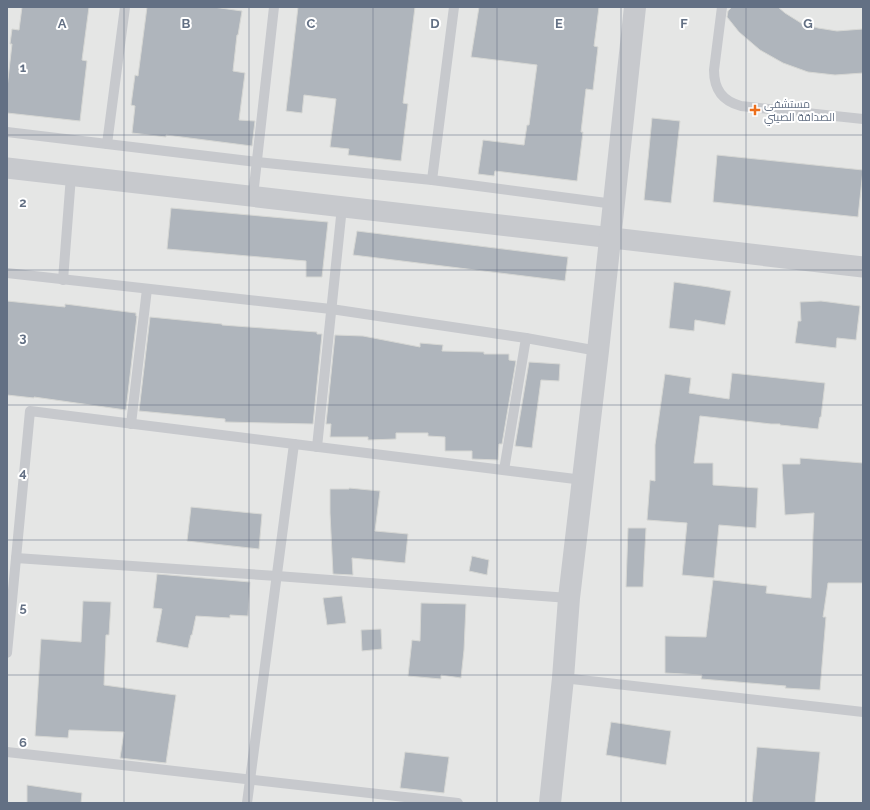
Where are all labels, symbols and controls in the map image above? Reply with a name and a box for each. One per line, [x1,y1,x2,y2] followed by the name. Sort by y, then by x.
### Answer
[58,16,67,31] text: A
[182,16,191,31] text: B
[307,16,316,31] text: C
[430,16,440,31] text: D
[555,16,563,31] text: E
[680,16,688,31] text: F
[803,16,813,31] text: G
[20,60,27,75] text: 1
[764,98,835,126] place label: مستشفى الصداقة الصيني
[749,104,761,116] marker: مستشفى الصداقة الصيني
[19,195,27,210] text: 2
[19,330,27,345] text: 3
[19,465,27,480] text: 4
[19,600,27,615] text: 5
[19,735,27,750] text: 6

